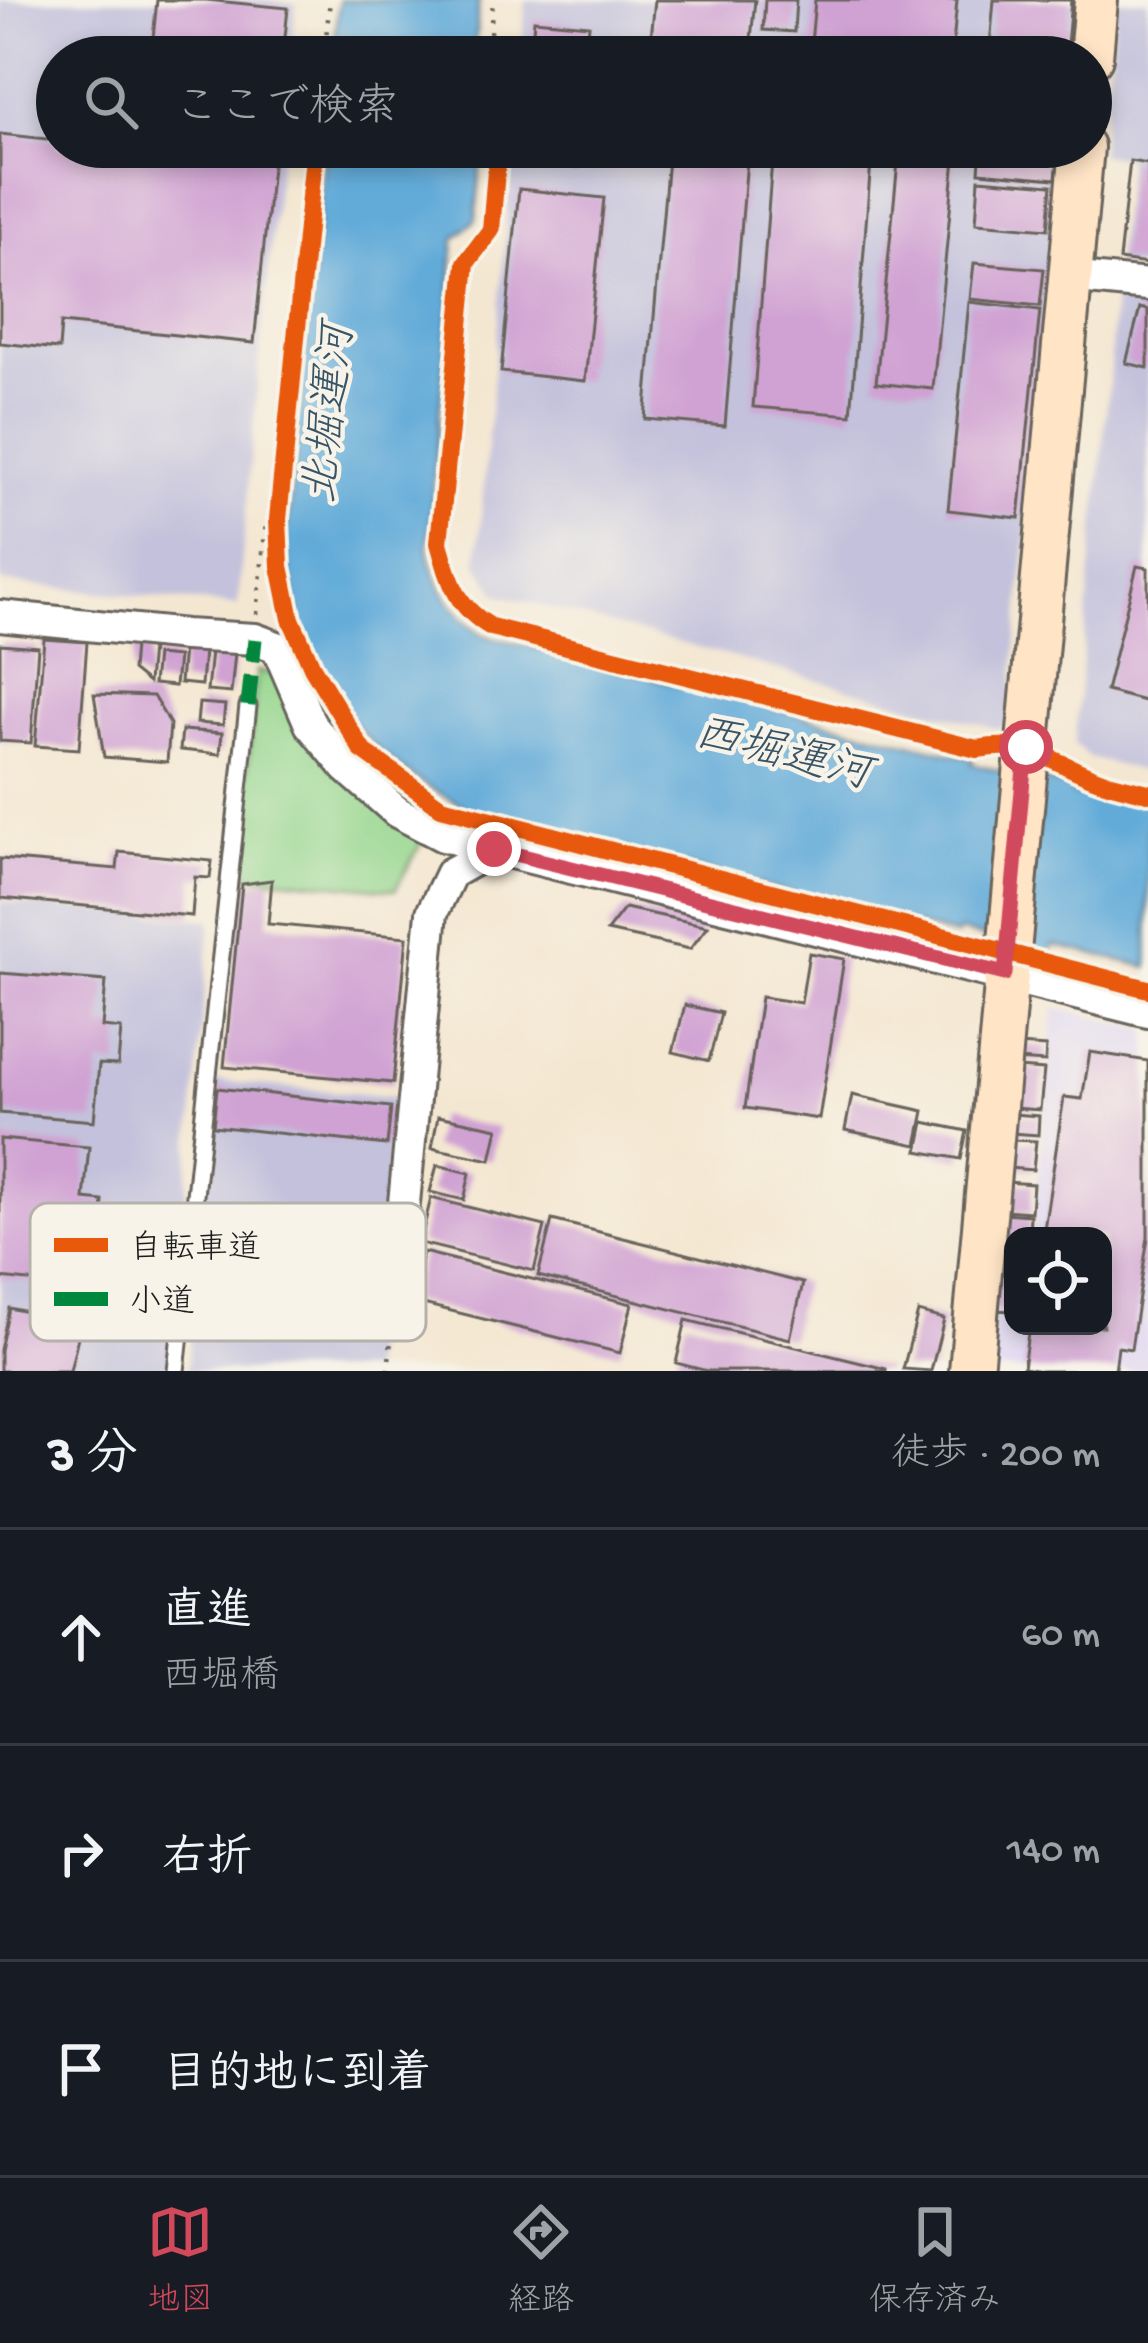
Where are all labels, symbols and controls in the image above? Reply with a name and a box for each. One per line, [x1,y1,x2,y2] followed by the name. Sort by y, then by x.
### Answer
[36,36,1112,168] search box
[78,69,144,135] icon: search
[174,84,399,137] text: ここで検索
[297,316,369,506] water label: 北堀運河
[688,710,882,806] water label: 西堀運河
[999,720,1053,774] route start
[467,822,521,876] route end
[30,1203,426,1341] legend
[1004,1227,1112,1335] map controls
[1004,1227,1112,1335] button: locate
[129,1230,261,1270] text: 自転車道
[129,1284,195,1324] text: 小道
[48,1429,138,1489] text: 3 分
[891,1434,1100,1480] text: 徒歩 · 200 m
[162,1588,252,1641] text: 直進
[48,1604,114,1670] icon: ahead
[1021,1614,1100,1660] text: 60 m
[162,1656,279,1702] text: 西堀橋
[48,1820,114,1886] icon: right
[1007,1830,1100,1876] text: 140 m
[162,1835,252,1888] text: 右折
[48,2036,114,2102] icon: arrive
[162,2051,432,2104] text: 目的地に到着
[147,2199,213,2322] tab: 地図
[508,2199,574,2322] tab: 経路
[869,2199,1001,2322] tab: 保存済み

